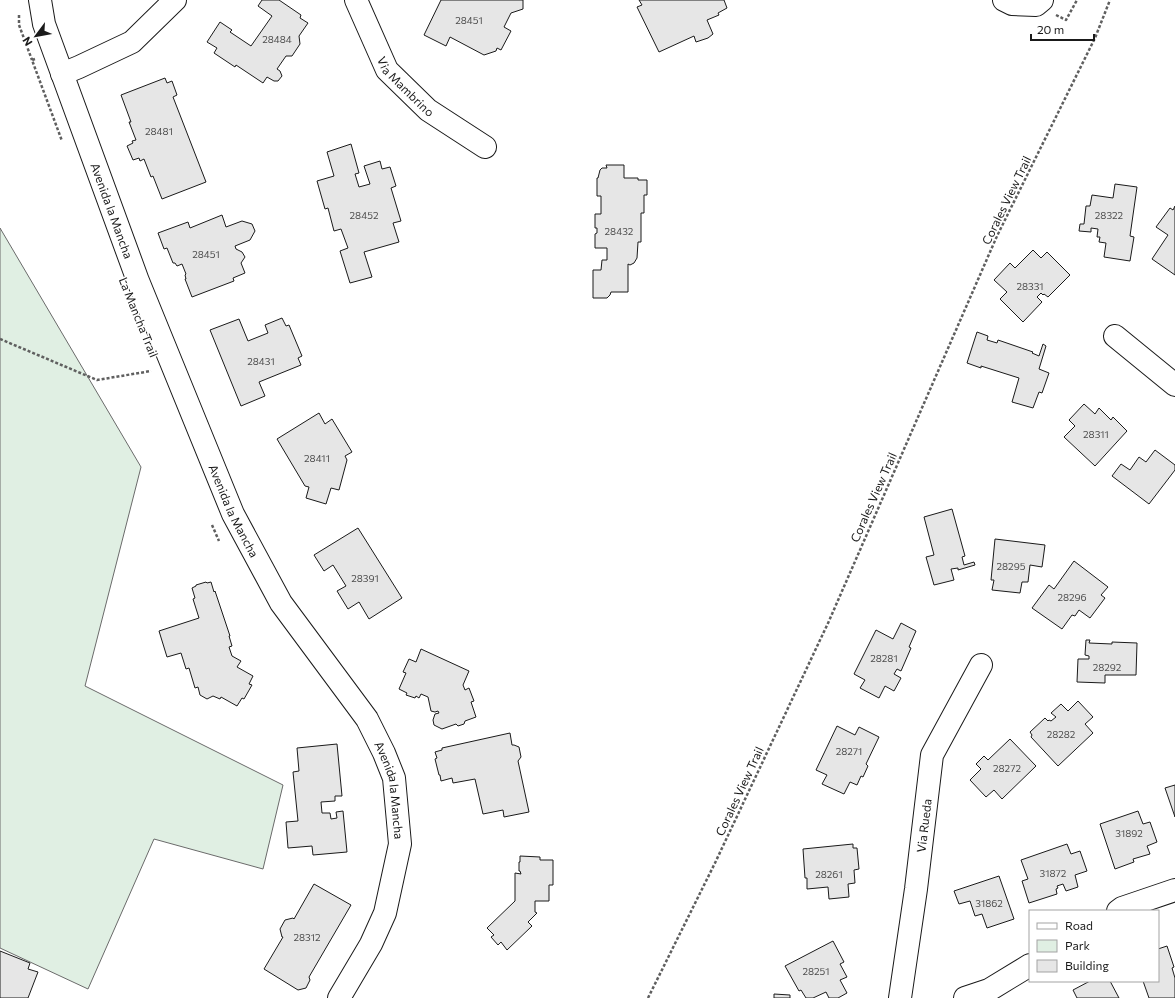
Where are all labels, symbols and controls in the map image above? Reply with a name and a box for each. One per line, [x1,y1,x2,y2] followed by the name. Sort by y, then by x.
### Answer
[455,14,483,26] house number: 28451
[16,16,56,56] north arrow
[1031,16,1094,42] scale bar
[1037,22,1064,36] text: 20 m
[262,33,292,45] house number: 28484
[19,35,35,49] text: N
[375,54,437,119] street label: Via Mambrino
[145,125,173,137] house number: 28481
[979,153,1033,247] street label: Corales View Trail
[88,161,136,260] street label: Avenida la Mancha
[350,209,379,221] house number: 28452
[1095,209,1124,221] house number: 28322
[605,225,634,237] house number: 28432
[192,248,220,260] house number: 28451
[117,275,161,359] street label: La Mancha Trail
[1016,280,1044,292] house number: 28331
[247,355,275,367] house number: 28431
[1083,428,1109,440] house number: 28311
[847,450,899,544] street label: Corales View Trail
[304,452,330,464] house number: 28411
[206,462,262,559] street label: Avenida la Mancha
[997,560,1026,572] house number: 28295
[351,572,379,584] house number: 28391
[1057,591,1087,603] house number: 28296
[870,652,898,664] house number: 28281
[1093,661,1122,673] house number: 28292
[1047,728,1076,740] house number: 28282
[372,739,407,840] street label: Avenida la Mancha
[712,744,766,838] street label: Corales View Trail
[836,745,862,757] house number: 28271
[993,762,1021,774] house number: 28272
[913,798,934,853] street label: Via Rueda
[1115,827,1143,839] house number: 31892
[1040,867,1067,879] house number: 31872
[815,868,843,880] house number: 28261
[975,897,1003,909] house number: 31862
[1029,910,1159,982] legend
[1065,918,1093,932] text: Road
[293,931,321,943] house number: 28312
[1065,938,1091,952] text: Park
[1065,958,1109,972] text: Building
[802,965,830,977] house number: 28251

